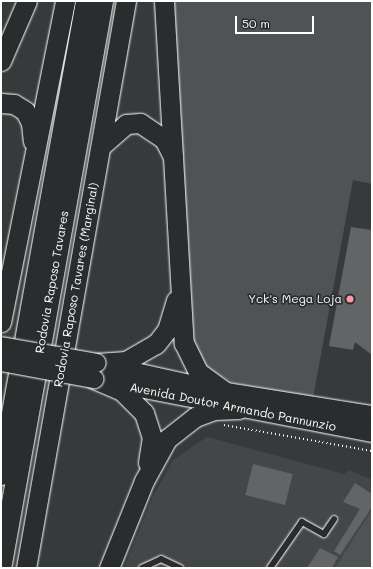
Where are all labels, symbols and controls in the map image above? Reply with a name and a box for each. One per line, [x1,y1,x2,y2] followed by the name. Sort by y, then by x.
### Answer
[237,8,316,34] scale bar
[242,15,270,31] text: 50 m
[51,182,101,388] street label: Rodovia Raposo Tavares (Marginal)
[32,210,72,354] street label: Rodovia Raposo Tavares
[248,292,342,306] place label: Yck's Mega Loja
[345,294,355,304] marker: Yck's Mega Loja
[129,380,337,434] street label: Avenida Doutor Armando Pannunzio

